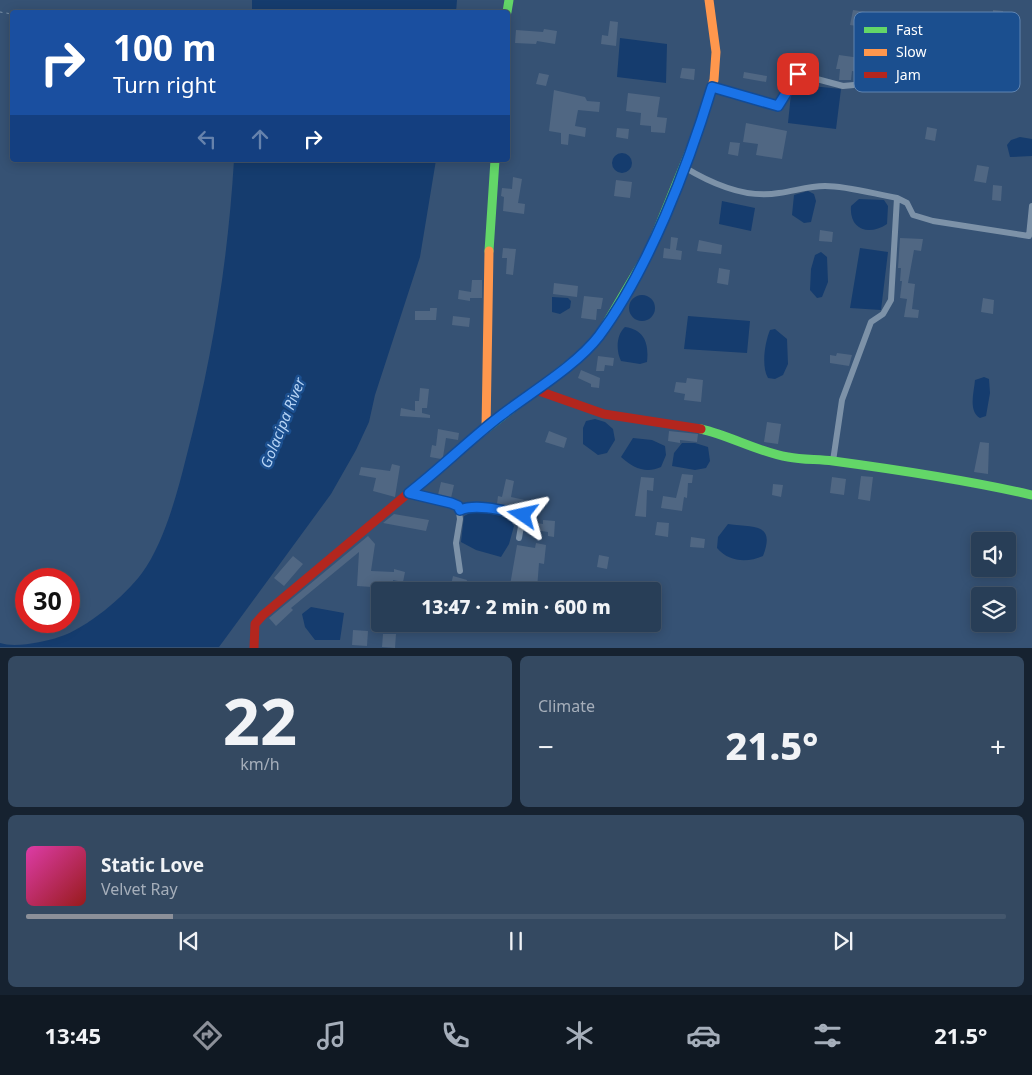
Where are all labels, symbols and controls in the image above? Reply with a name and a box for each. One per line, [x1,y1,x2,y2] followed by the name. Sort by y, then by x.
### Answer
[854,12,1020,92] legend
[896,20,923,39] text: Fast
[113,24,216,71] text: 100 m
[30,30,95,95] icon: right
[896,42,927,61] text: Slow
[777,53,819,95] pin
[784,60,812,88] icon: arrive
[894,65,921,84] text: Jam
[113,69,216,99] text: Turn right
[193,125,221,153] icon: left
[246,125,274,153] icon: ahead
[299,125,327,153] icon: right
[255,374,310,471] water label: Golacipa River
[496,488,548,540] position arrow
[971,532,1016,632] map controls
[971,532,1016,577] button: sound
[15,568,80,633] speed limit sign: 30
[971,587,1016,632] button: layers
[421,594,611,620] text: 13:47 · 2 min · 600 m
[223,676,297,764] text: 22
[538,695,595,717] text: Climate
[726,719,818,771] text: 21.5°
[538,727,554,765] text: −
[990,727,1006,765] text: +
[240,753,280,775] text: km/h
[101,852,204,878] text: Static Love
[101,878,178,900] text: Velvet Ray
[175,927,203,955] icon: previous
[502,927,530,955] icon: pause
[829,927,857,955] icon: next
[190,1018,225,1053] icon: directions
[314,1018,349,1053] icon: music
[438,1018,473,1053] icon: phone
[562,1018,597,1053] icon: climate
[686,1018,721,1053] icon: car
[810,1018,845,1053] icon: filters
[45,1020,101,1050] text: 13:45
[934,1020,987,1050] text: 21.5°

